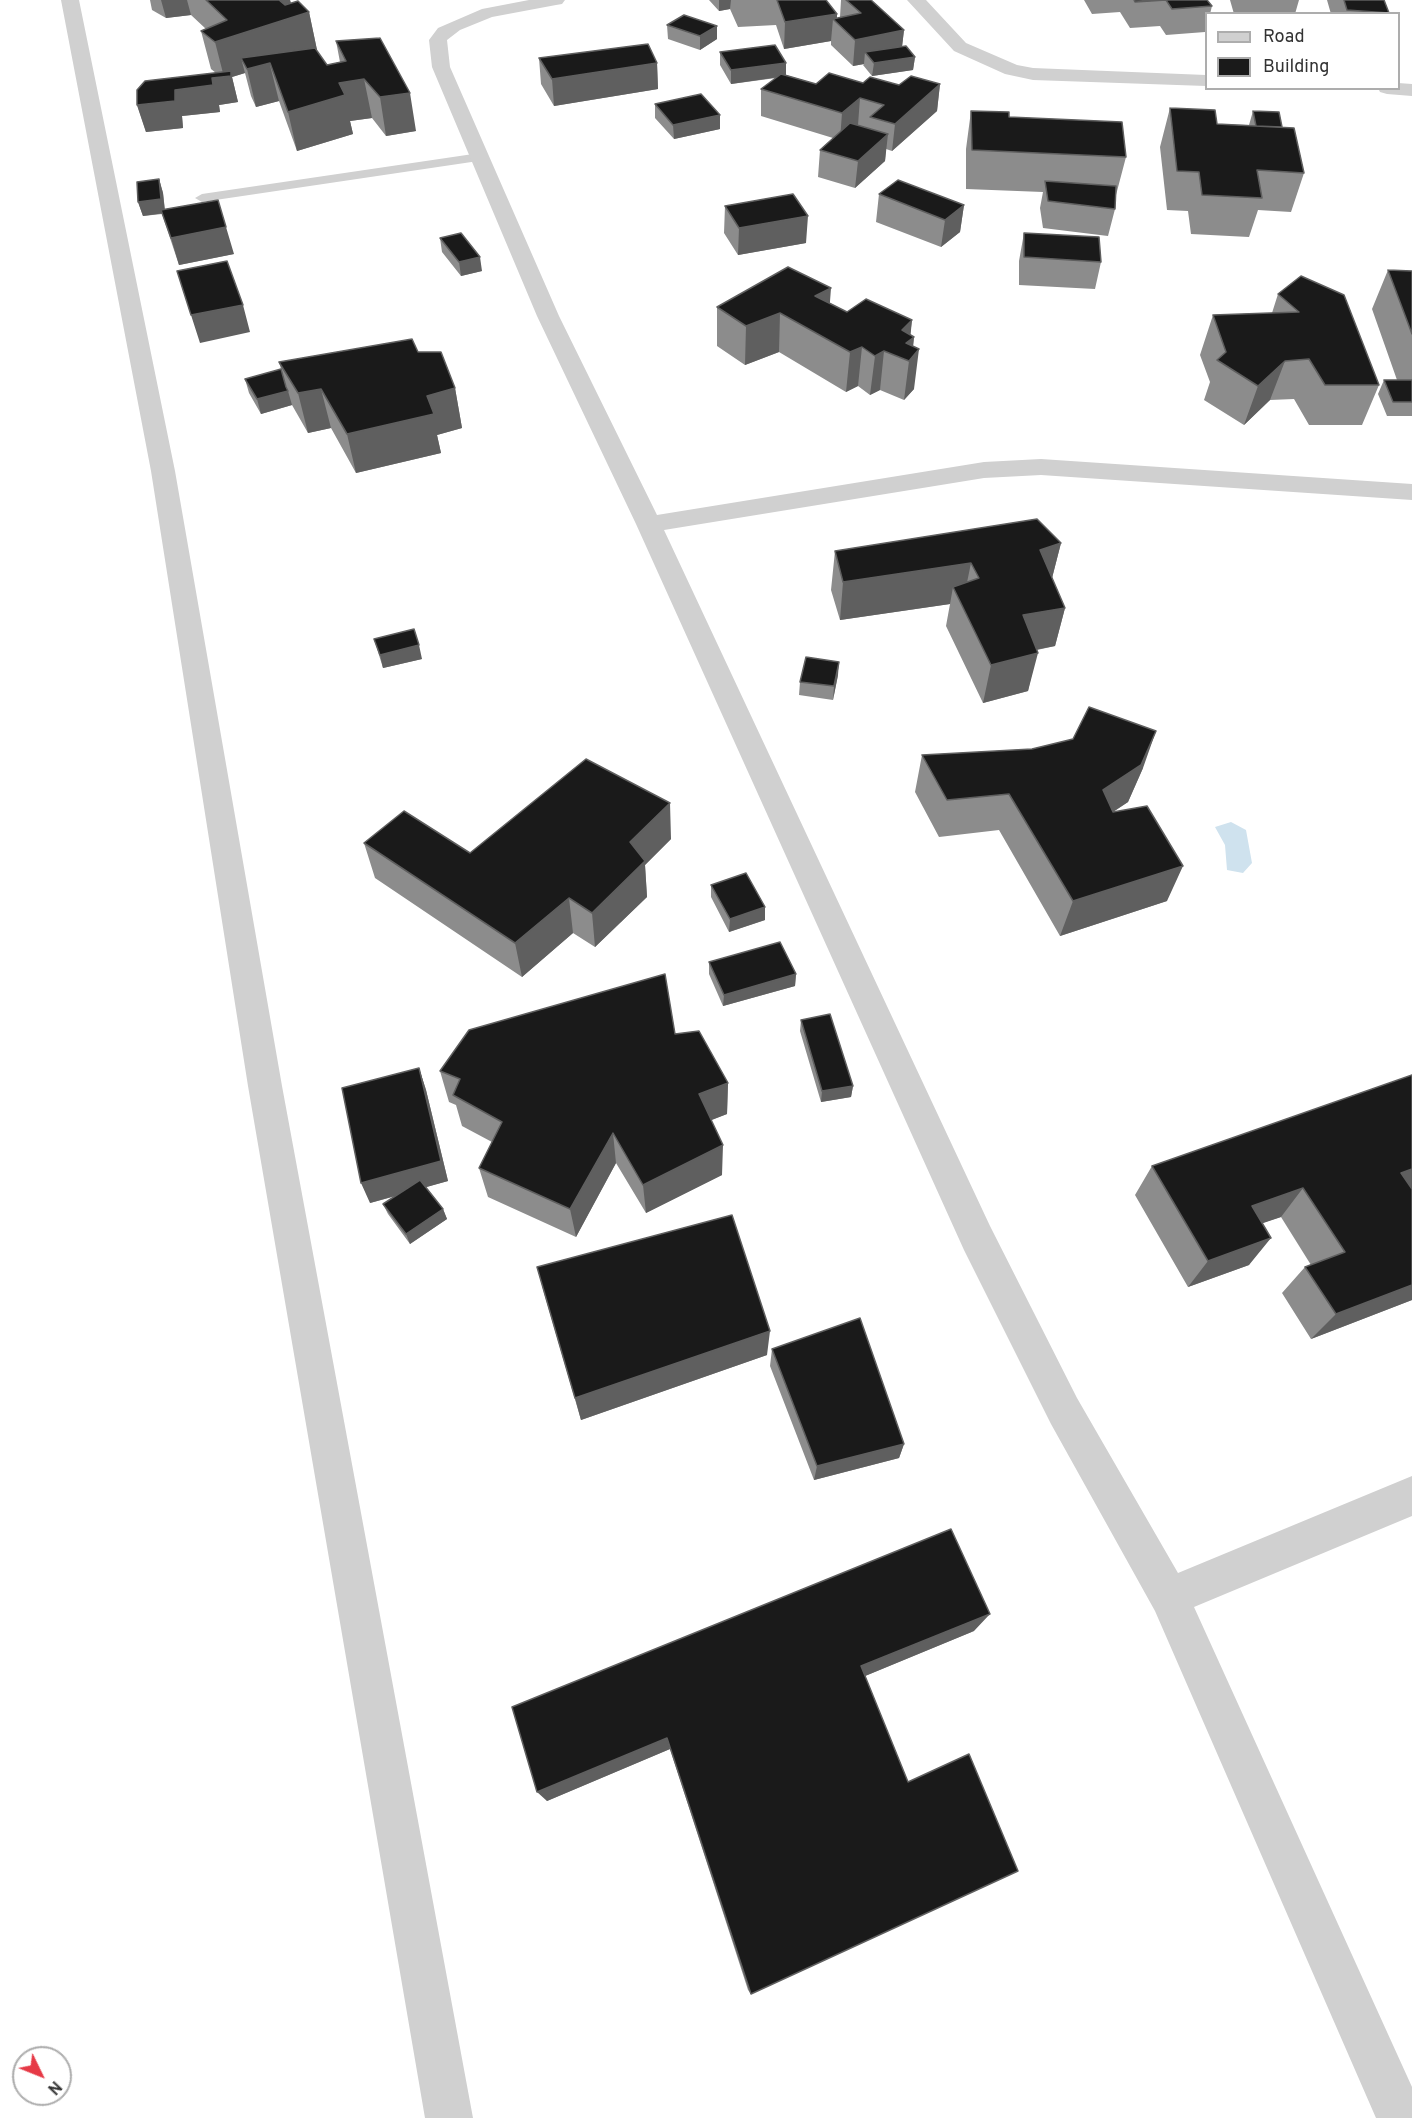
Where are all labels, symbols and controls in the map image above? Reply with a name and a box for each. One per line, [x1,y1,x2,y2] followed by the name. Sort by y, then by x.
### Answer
[1205,12,1400,90] legend
[1263,26,1305,49] text: Road
[1263,56,1329,79] text: Building
[12,2046,72,2106] north arrow
[42,2076,65,2098] text: N

